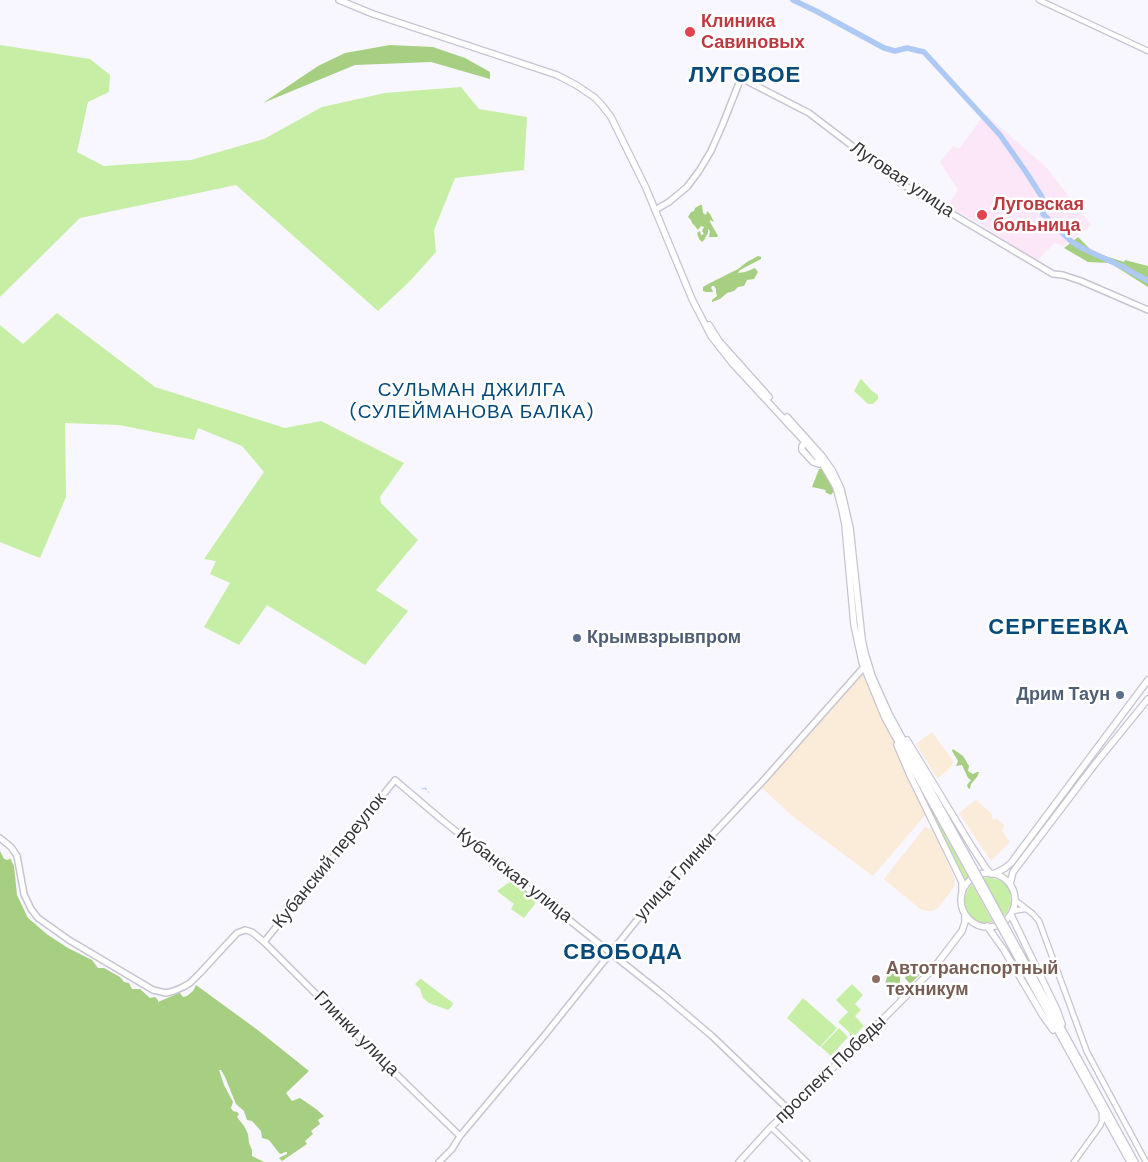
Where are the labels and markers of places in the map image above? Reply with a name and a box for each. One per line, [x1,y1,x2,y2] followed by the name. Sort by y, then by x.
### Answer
[701,11,805,54] place label: Клиника Савиновых
[683,25,697,39] marker: Клиника Савиновых
[993,194,1084,236] place label: Луговская больница
[975,208,989,222] marker: Луговская больница
[587,627,741,649] place label: Крымвзрывпром
[571,632,583,644] marker: Крымвзрывпром
[1016,684,1110,706] place label: Дрим Таун
[1114,689,1126,701] marker: Дрим Таун
[886,958,1058,1001] place label: Автотранспортный техникум
[870,973,882,985] marker: Автотранспортный техникум

